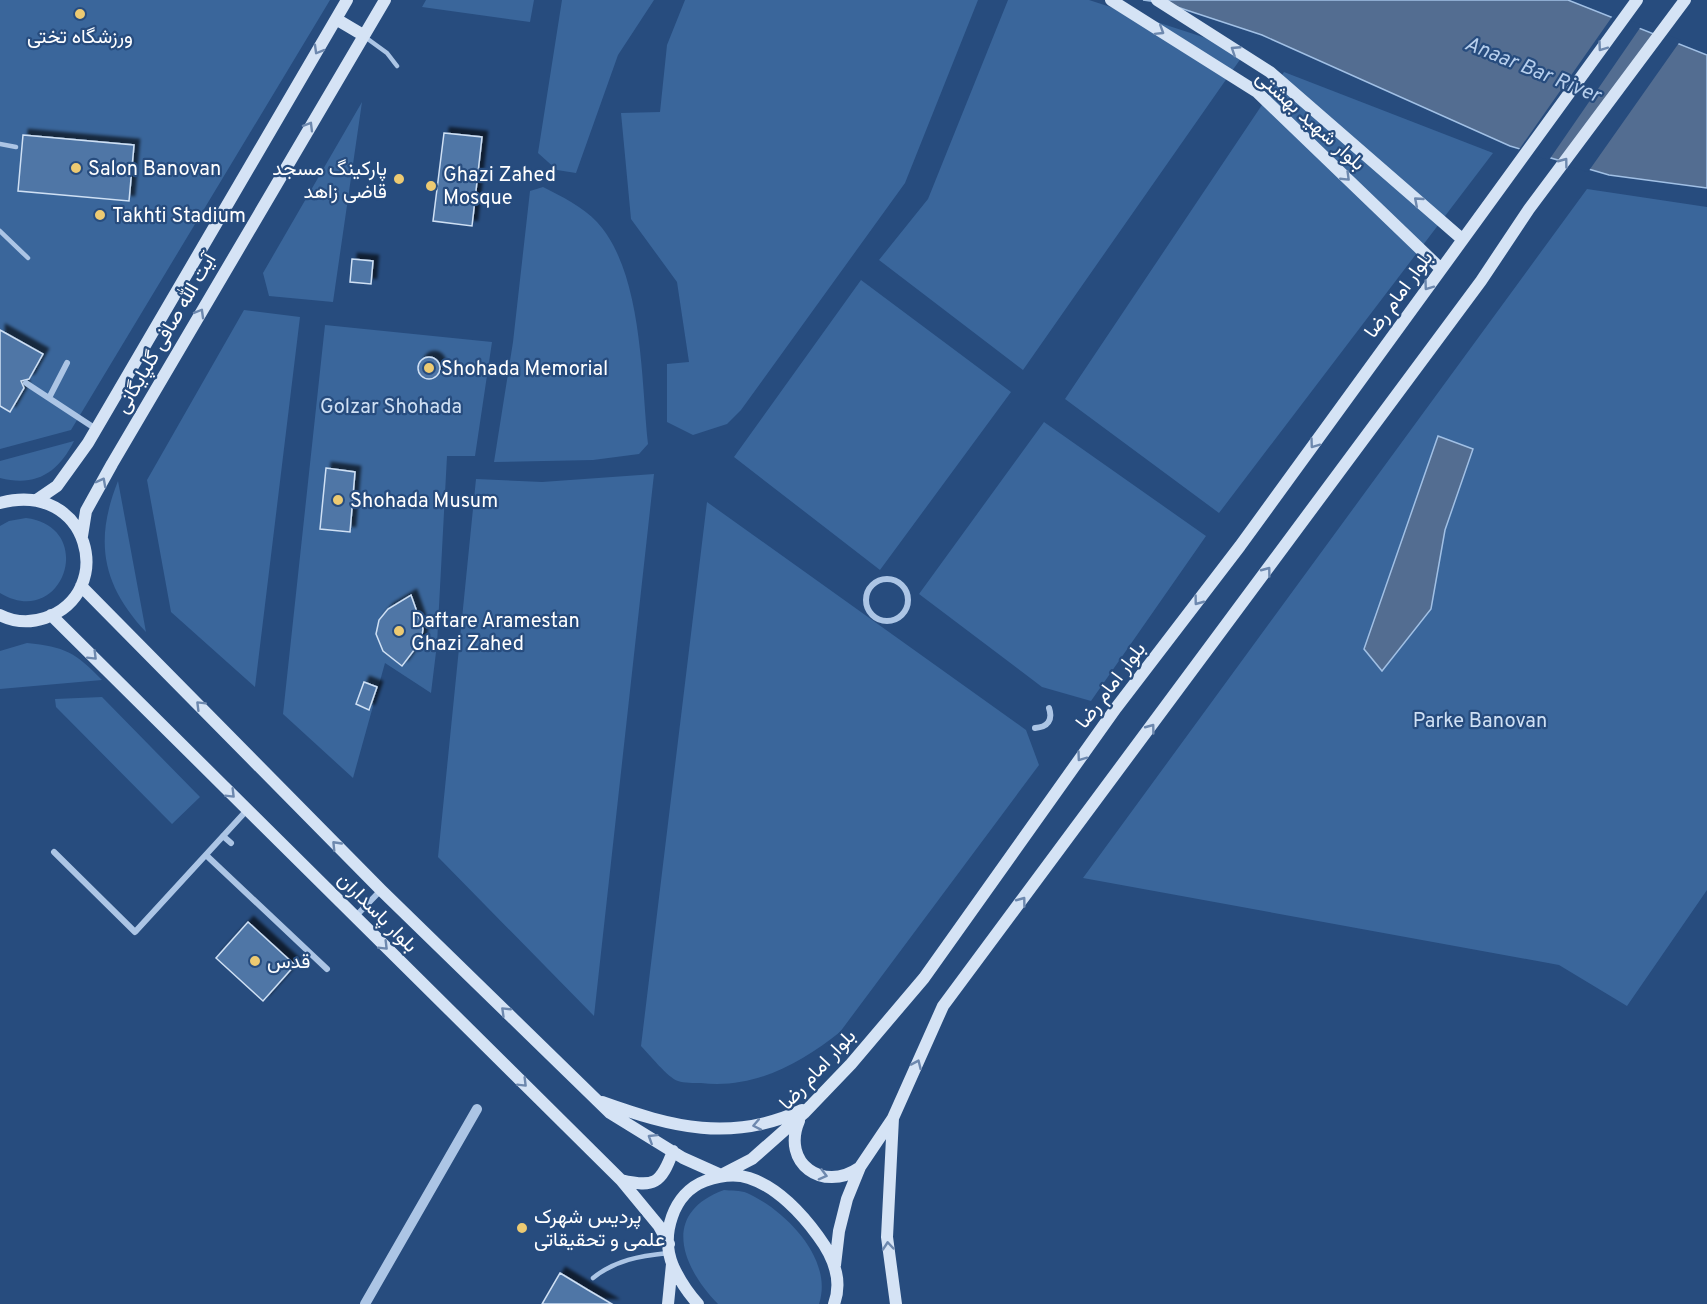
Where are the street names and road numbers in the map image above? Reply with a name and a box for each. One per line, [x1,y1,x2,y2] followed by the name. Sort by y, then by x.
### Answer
[1249,65,1370,178] street label: بلوار شهید بهشتی
[1359,246,1440,344] street label: بلوار امام رضا
[109,247,224,419] street label: آیت الله صافی گلپایگانی
[1071,638,1153,735] street label: بلوار امام رضا
[331,868,422,959] street label: بلوار پاسداران
[774,1024,863,1116] street label: بلوار امام رضا

